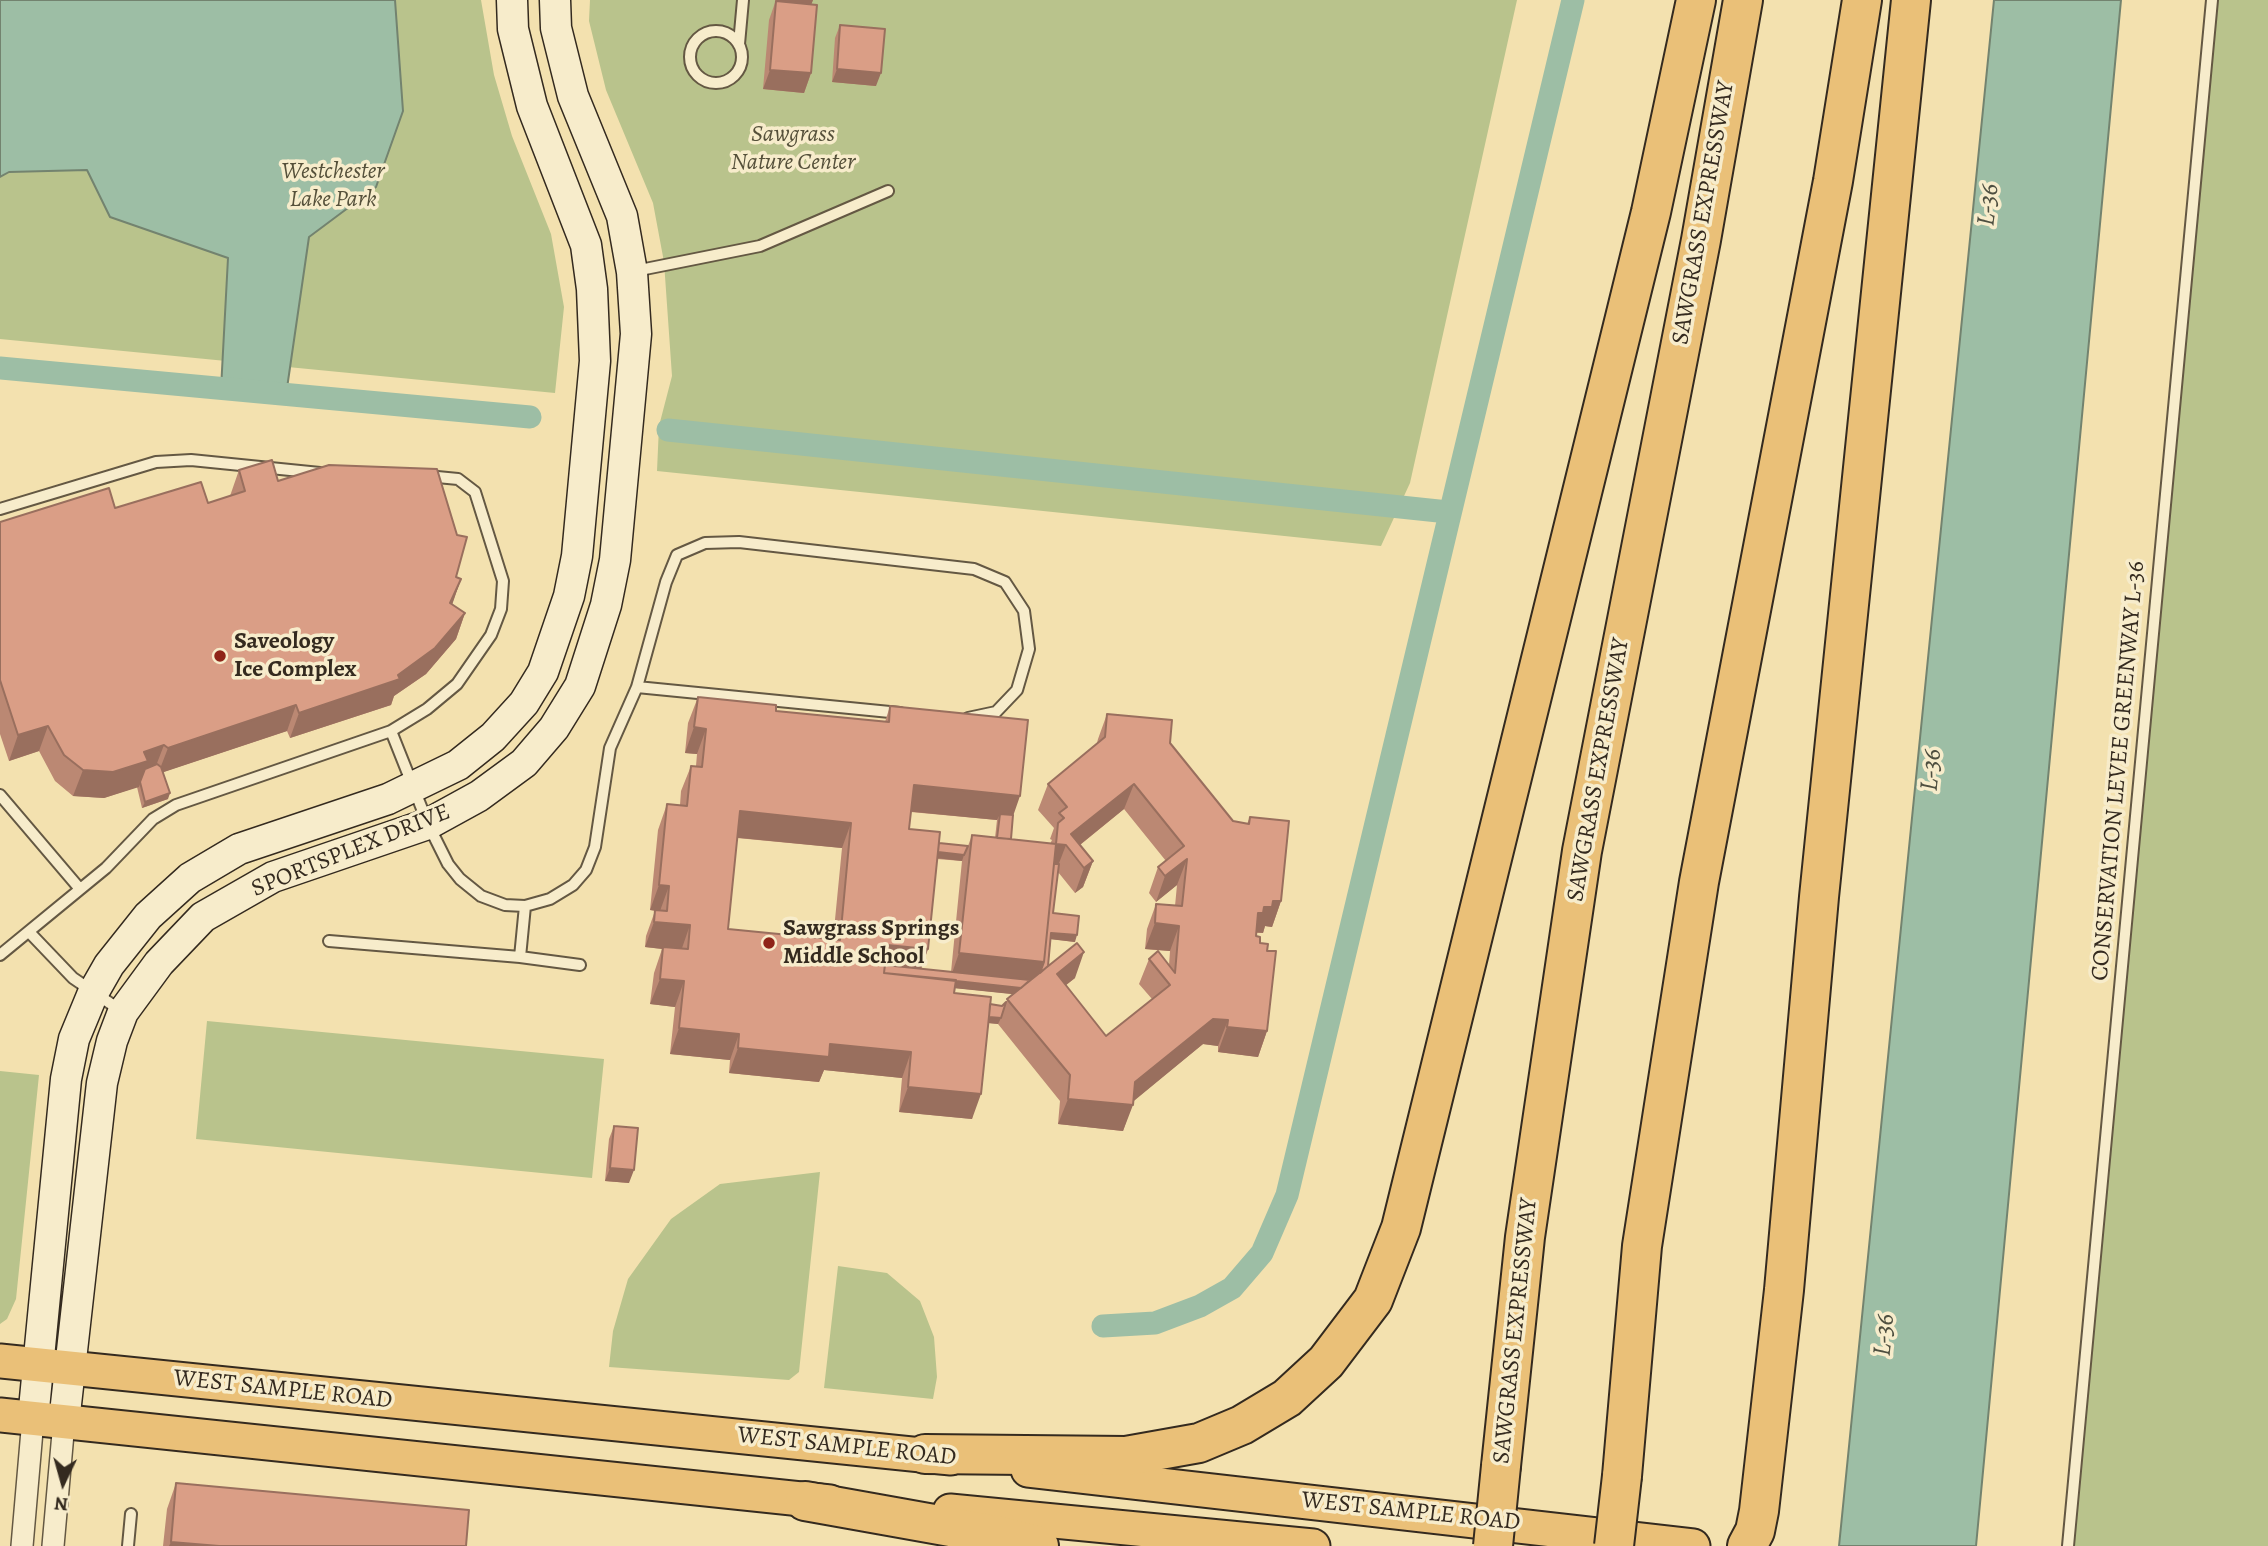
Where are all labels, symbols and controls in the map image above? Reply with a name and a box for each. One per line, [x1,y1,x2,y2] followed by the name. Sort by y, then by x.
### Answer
[1667,79,1741,347] street label: SAWGRASS EXPRESSWAY
[731,121,855,177] park label: Sawgrass Nature Center
[281,158,385,214] park label: Westchester Lake Park
[1971,182,2007,228] water label: L-36
[2086,560,2152,982] street label: CONSERVATION LEVEE GREENWAY L-36
[234,628,356,684] place label: Saveology Ice Complex
[1562,636,1636,904] street label: SAWGRASS EXPRESSWAY
[212,648,228,664] marker: Saveology Ice Complex
[1915,747,1949,793] water label: L-36
[247,798,455,904] street label: SPORTSPLEX DRIVE
[783,915,960,971] place label: Sawgrass Springs Middle School
[761,935,777,951] marker: Sawgrass Springs Middle School
[1488,1197,1544,1465] street label: SAWGRASS EXPRESSWAY
[1868,1312,1902,1358] water label: L-36
[172,1364,394,1416] street label: WEST SAMPLE ROAD
[736,1421,958,1473] street label: WEST SAMPLE ROAD
[28,1448,98,1518] north arrow
[1300,1486,1522,1538] street label: WEST SAMPLE ROAD
[53,1490,69,1517] text: N

